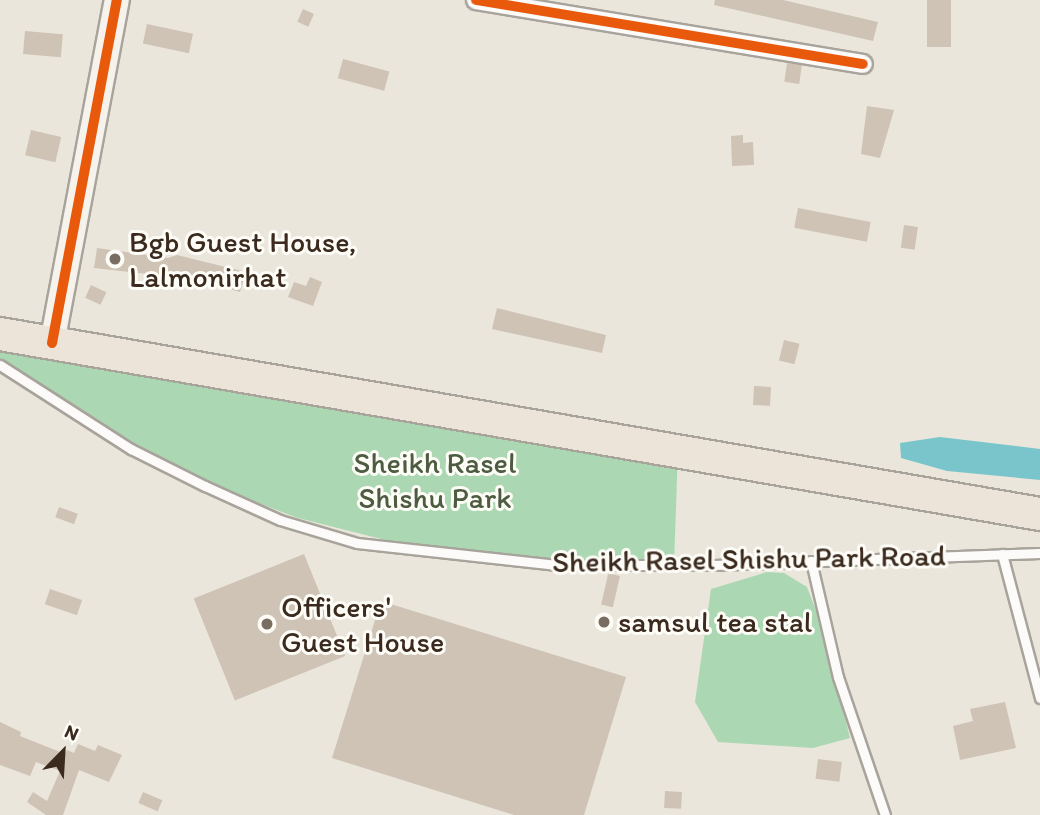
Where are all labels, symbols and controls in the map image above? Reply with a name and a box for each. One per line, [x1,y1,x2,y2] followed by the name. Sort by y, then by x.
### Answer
[129,224,356,294] place label: Bgb Guest House, Lalmonirhat
[107,251,123,267] marker: Bgb Guest House, Lalmonirhat
[354,445,516,516] park label: Sheikh Rasel Shishu Park
[552,538,946,580] street label: Sheikh Rasel Shishu Park Road
[281,589,444,660] place label: Officers' Guest House
[618,604,812,640] place label: samsul tea stal
[596,614,612,630] marker: samsul tea stal
[259,616,275,632] marker: Officers' Guest House
[28,717,98,787] north arrow
[61,719,82,745] text: N

